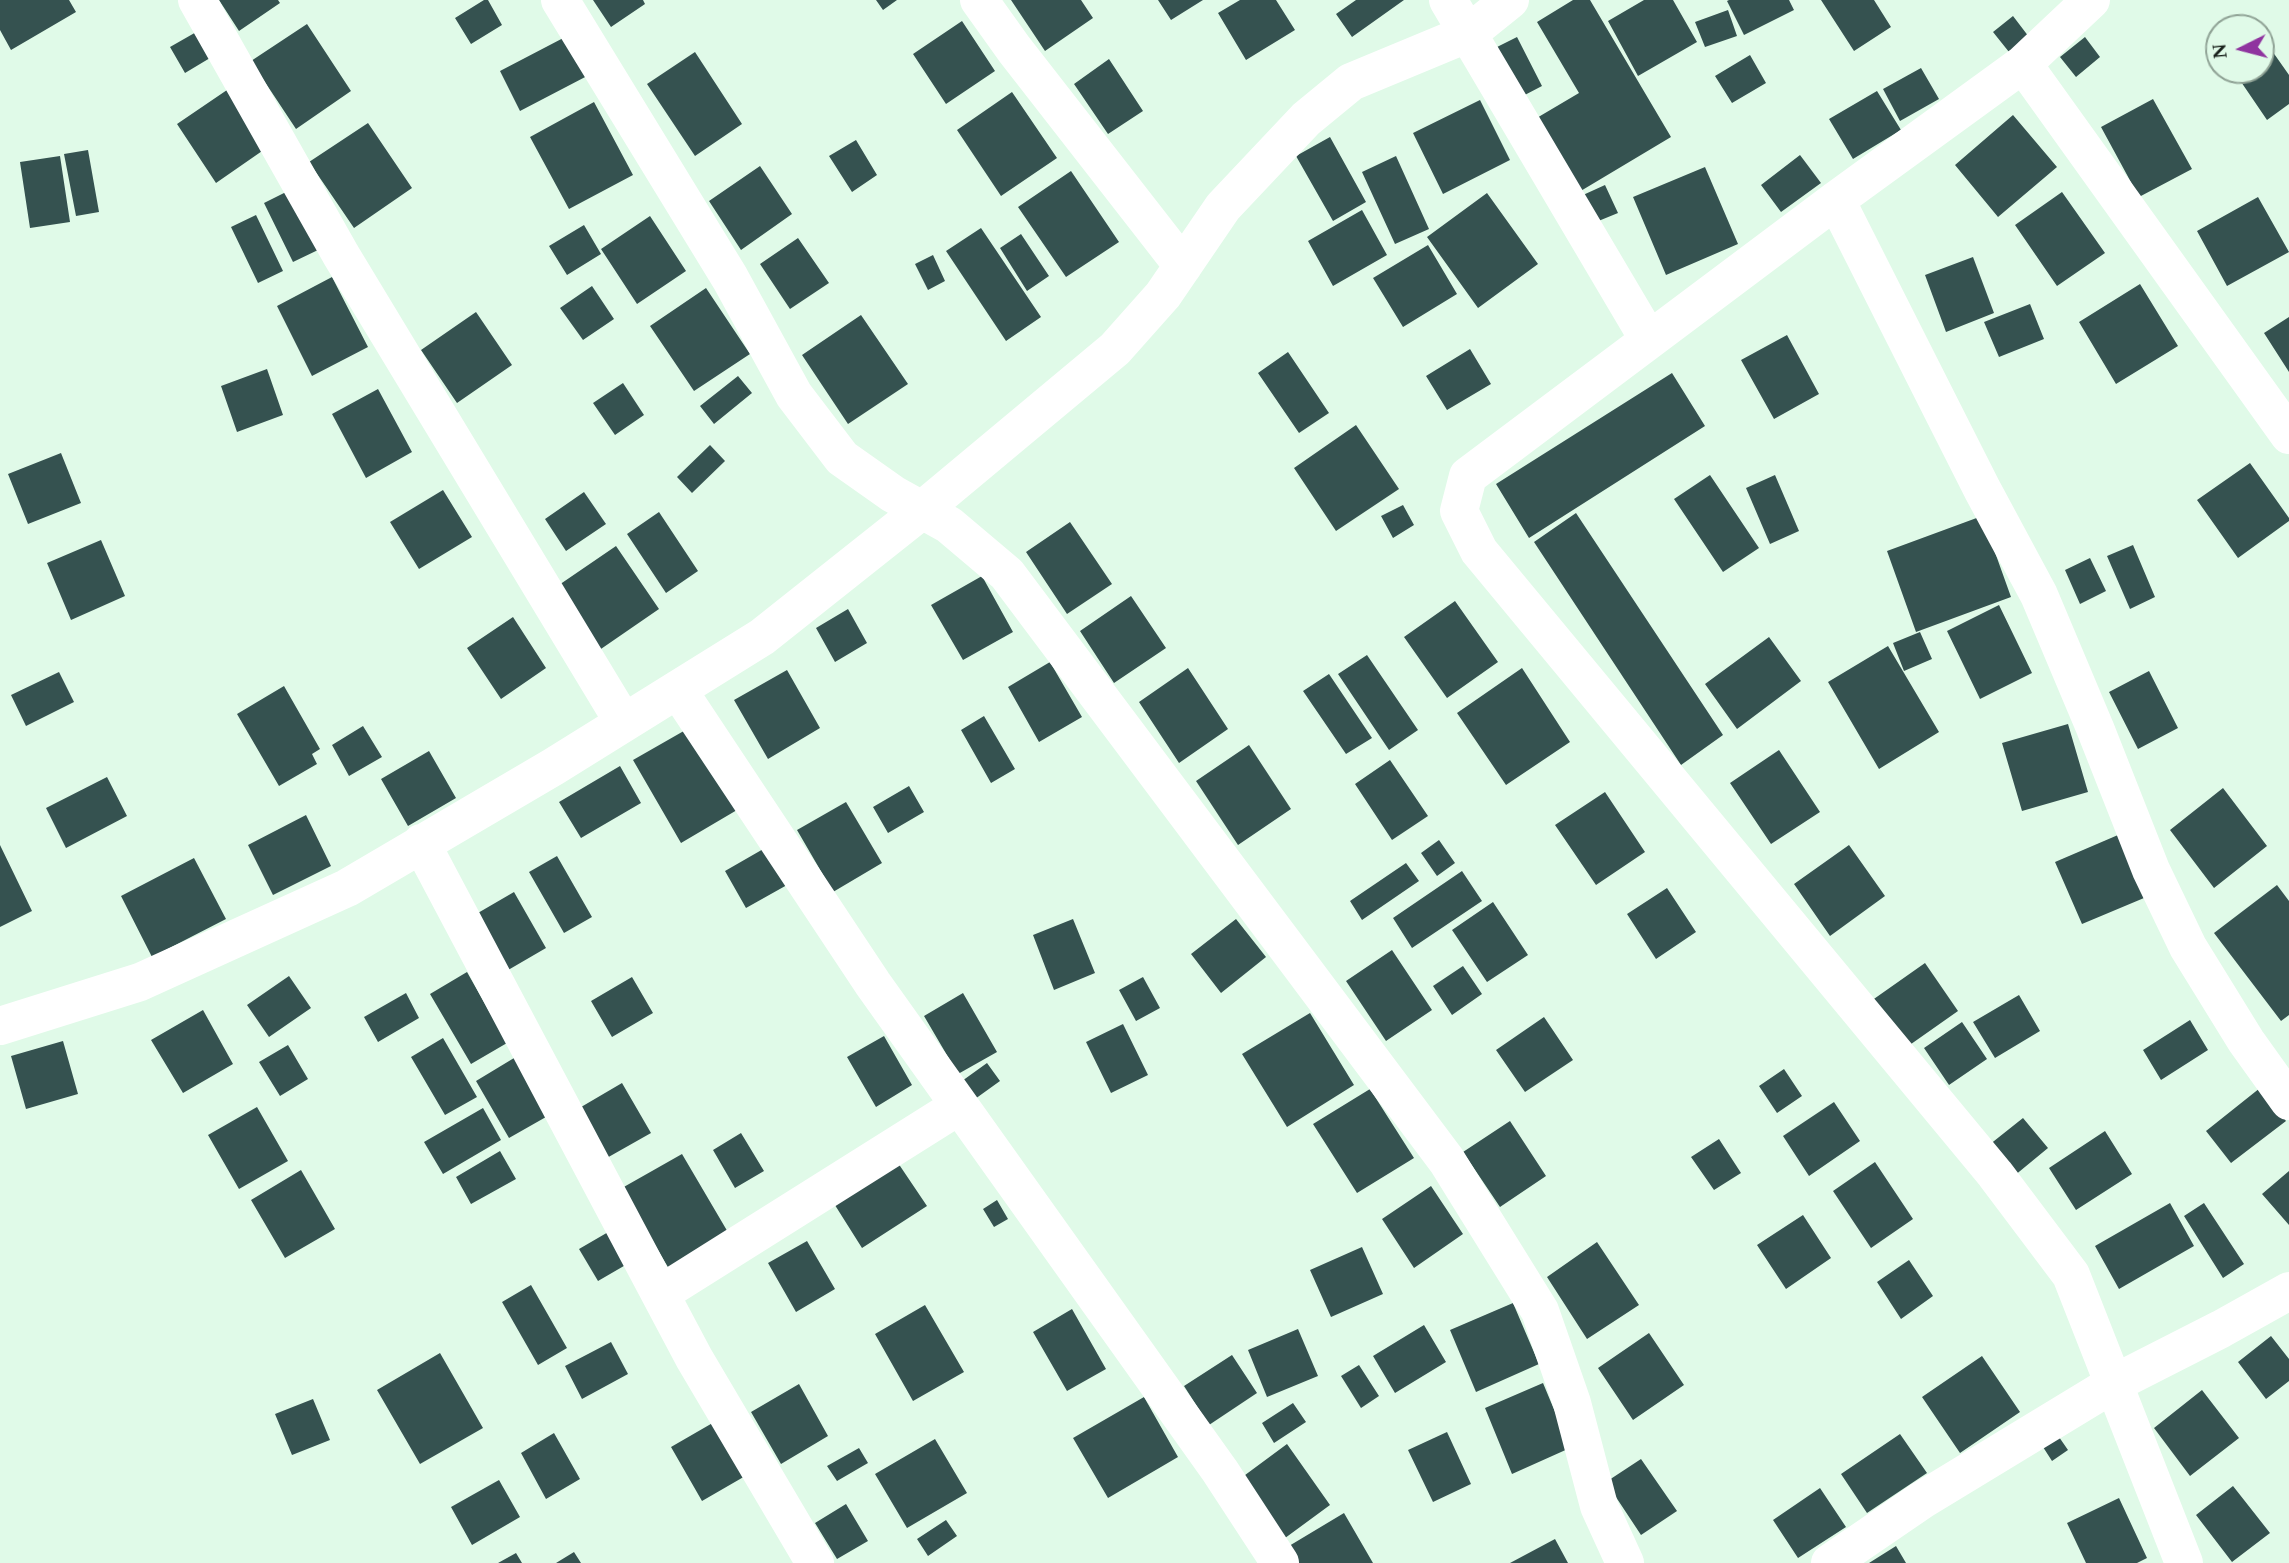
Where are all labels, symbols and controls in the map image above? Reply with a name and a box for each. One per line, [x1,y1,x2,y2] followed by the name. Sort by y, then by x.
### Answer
[2205,14,2275,84] north arrow
[2205,42,2236,60] text: N

